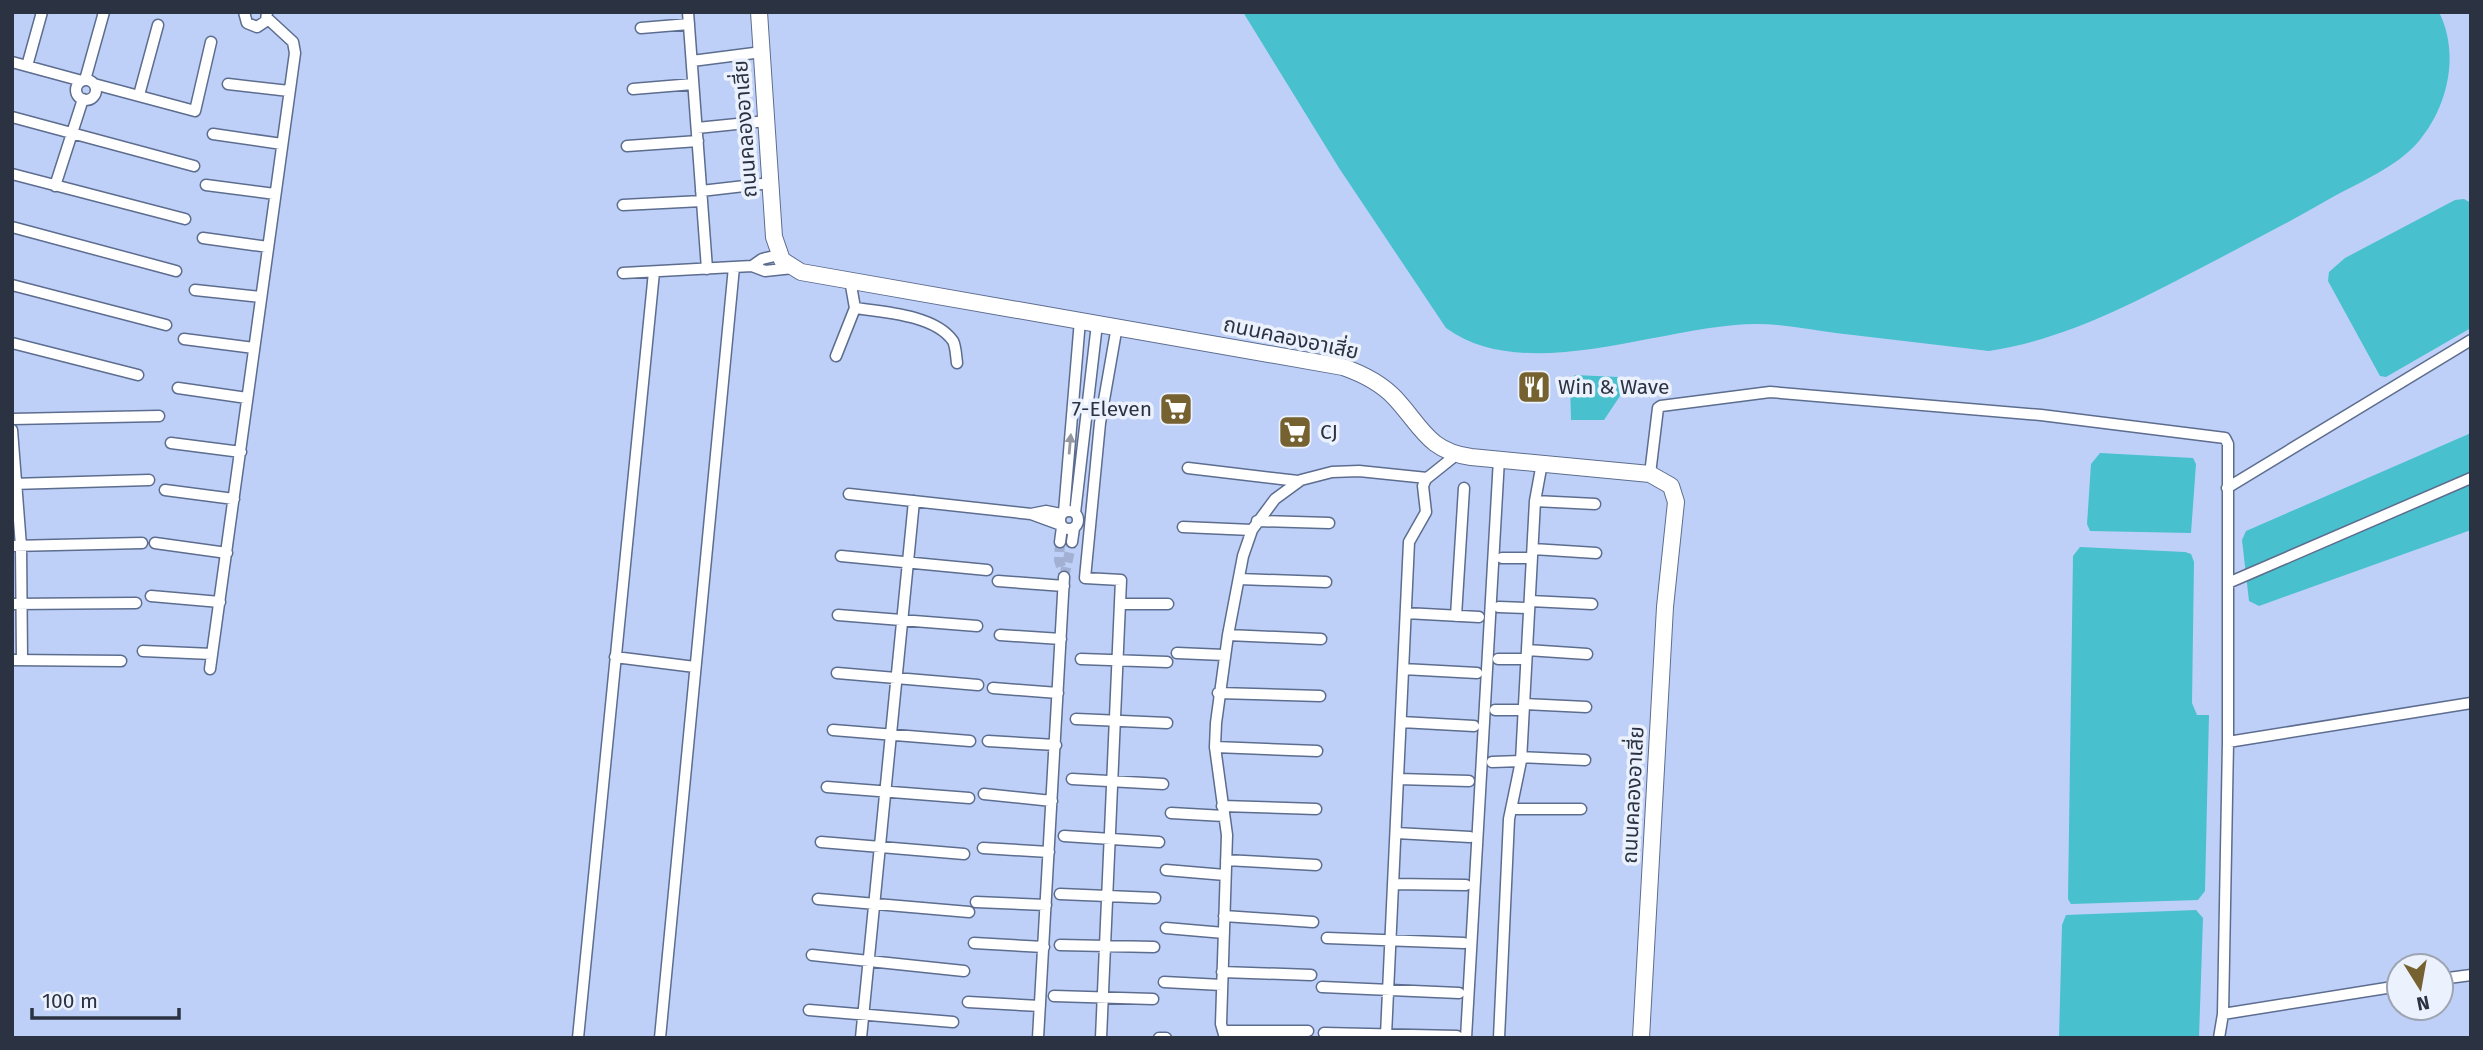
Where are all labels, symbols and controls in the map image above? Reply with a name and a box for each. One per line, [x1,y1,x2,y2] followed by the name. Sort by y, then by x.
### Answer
[725,59,763,199] street label: ถนนคลองอาเสี่ย
[1221,309,1361,365] street label: ถนนคลองอาเสี่ย
[1515,368,1553,406] restaurant icon: Win & Wave
[1558,374,1670,400] place label: Win & Wave
[1157,390,1195,428] supermarket icon: 7-Eleven
[1072,396,1152,422] place label: 7-Eleven
[1276,413,1314,451] supermarket icon: CJ
[1320,419,1338,445] place label: CJ
[1065,433,1076,455] one-way arrow
[1614,725,1650,864] street label: ถนนคลองอาเสี่ย
[2385,952,2455,1022] north arrow
[32,976,178,1020] scale bar
[42,988,98,1014] text: 100 m
[2415,991,2432,1016] text: N

